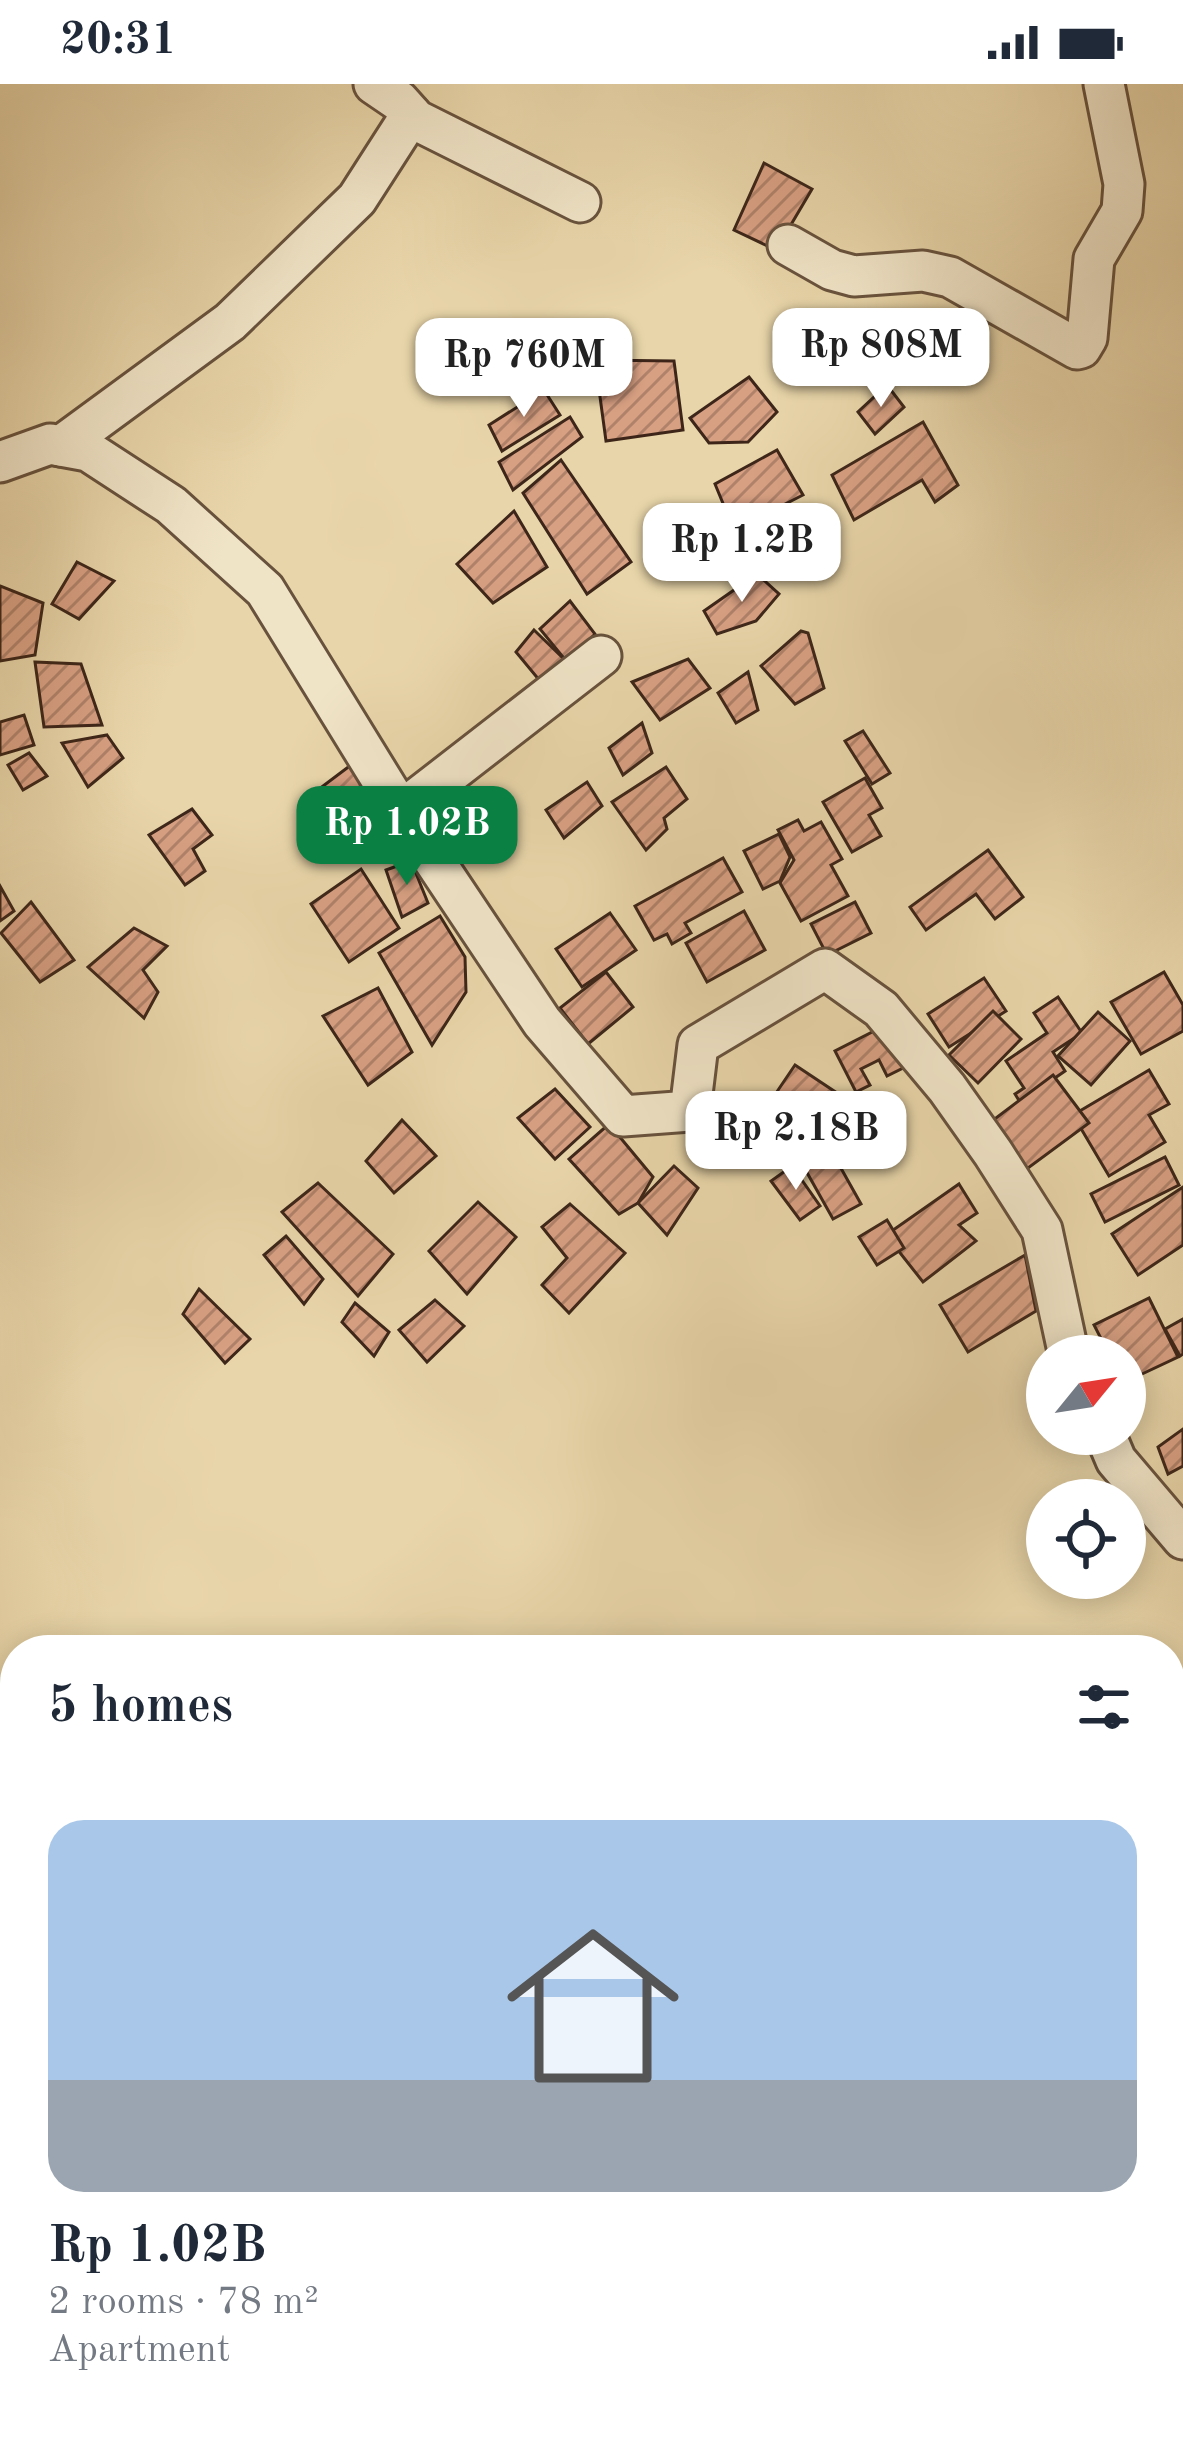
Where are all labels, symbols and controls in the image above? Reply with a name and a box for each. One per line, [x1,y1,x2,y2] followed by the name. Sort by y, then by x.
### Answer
[60,19,177,64] text: 20:31
[770,308,992,410] pin: Rp 808M
[413,318,635,420] pin: Rp 760M
[799,327,963,366] text: Rp 808M
[442,337,606,376] text: Rp 760M
[631,503,853,605] pin: Rp 1.2B
[670,522,814,561] text: Rp 1.2B
[283,786,531,888] pin: Rp 1.02B
[323,805,491,844] text: Rp 1.02B
[672,1091,920,1193] pin: Rp 2.18B
[712,1110,880,1149] text: Rp 2.18B
[1026,1335,1146,1455] north arrow
[1026,1335,1146,1599] map controls
[1026,1479,1146,1599] button: locate
[1071,1674,1137,1740] icon: filters
[48,1682,233,1733] text: 5 homes
[485,1898,701,2114] icon: home
[48,2222,267,2273] text: Rp 1.02B
[48,2283,319,2322] text: 2 rooms · 78 m²
[48,2331,231,2370] text: Apartment

